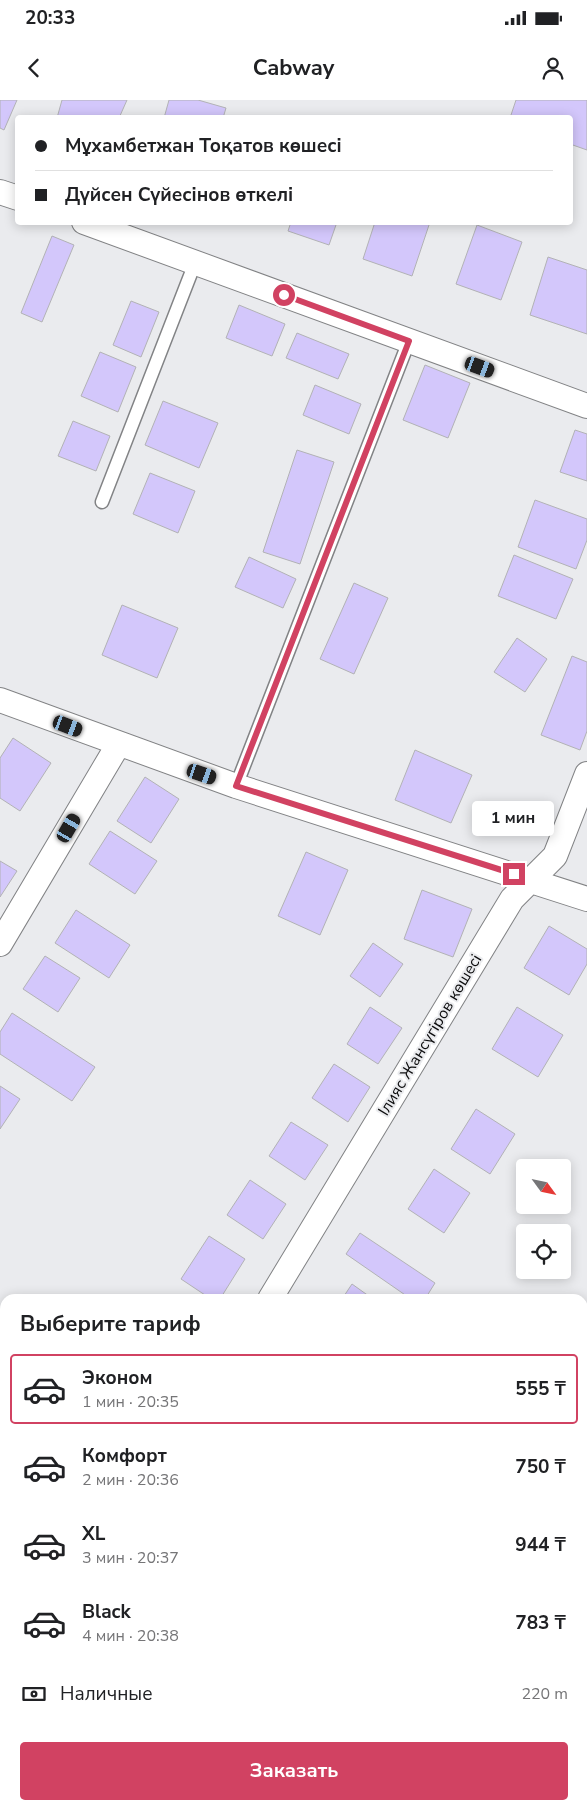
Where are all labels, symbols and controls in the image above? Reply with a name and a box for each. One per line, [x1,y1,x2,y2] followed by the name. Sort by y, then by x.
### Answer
[25,5,75,31] text: 20:33
[253,53,334,83] text: Cabway
[20,54,48,82] icon: back
[539,54,567,82] icon: person
[65,133,342,159] text: Мұхамбетжан Тоқатов көшесі
[65,182,293,208] text: Дүйсен Сүйесінов өткелі
[273,284,295,306] route start
[463,355,496,379] car
[51,714,84,738] car
[185,762,218,786] car
[473,802,555,836] callout: 1 мин
[491,807,535,829] text: 1 мин
[55,811,82,845] car
[503,863,525,885] route end
[373,950,487,1120] street label: Ілияс Жансүгіров көшесі
[516,1159,571,1214] north arrow
[516,1159,571,1279] map controls
[516,1224,571,1279] button: locate
[20,1309,201,1339] text: Выберите тариф
[82,1365,153,1391] text: Эконом
[22,1367,67,1412] icon: car
[515,1376,566,1402] text: 555 ₸
[82,1391,179,1413] text: 1 мин · 20:35
[82,1443,167,1469] text: Комфорт
[22,1445,67,1490] icon: car
[515,1454,566,1480] text: 750 ₸
[82,1469,179,1491] text: 2 мин · 20:36
[82,1521,105,1547] text: XL
[22,1523,67,1568] icon: car
[515,1532,566,1558] text: 944 ₸
[82,1547,179,1569] text: 3 мин · 20:37
[82,1599,131,1625] text: Black
[22,1601,67,1646] icon: car
[515,1610,566,1636] text: 783 ₸
[82,1625,179,1647] text: 4 мин · 20:38
[20,1680,48,1708] icon: cash
[60,1681,153,1707] text: Наличные
[521,1683,568,1705] text: 220 m
[20,1742,568,1800] button: Заказать

